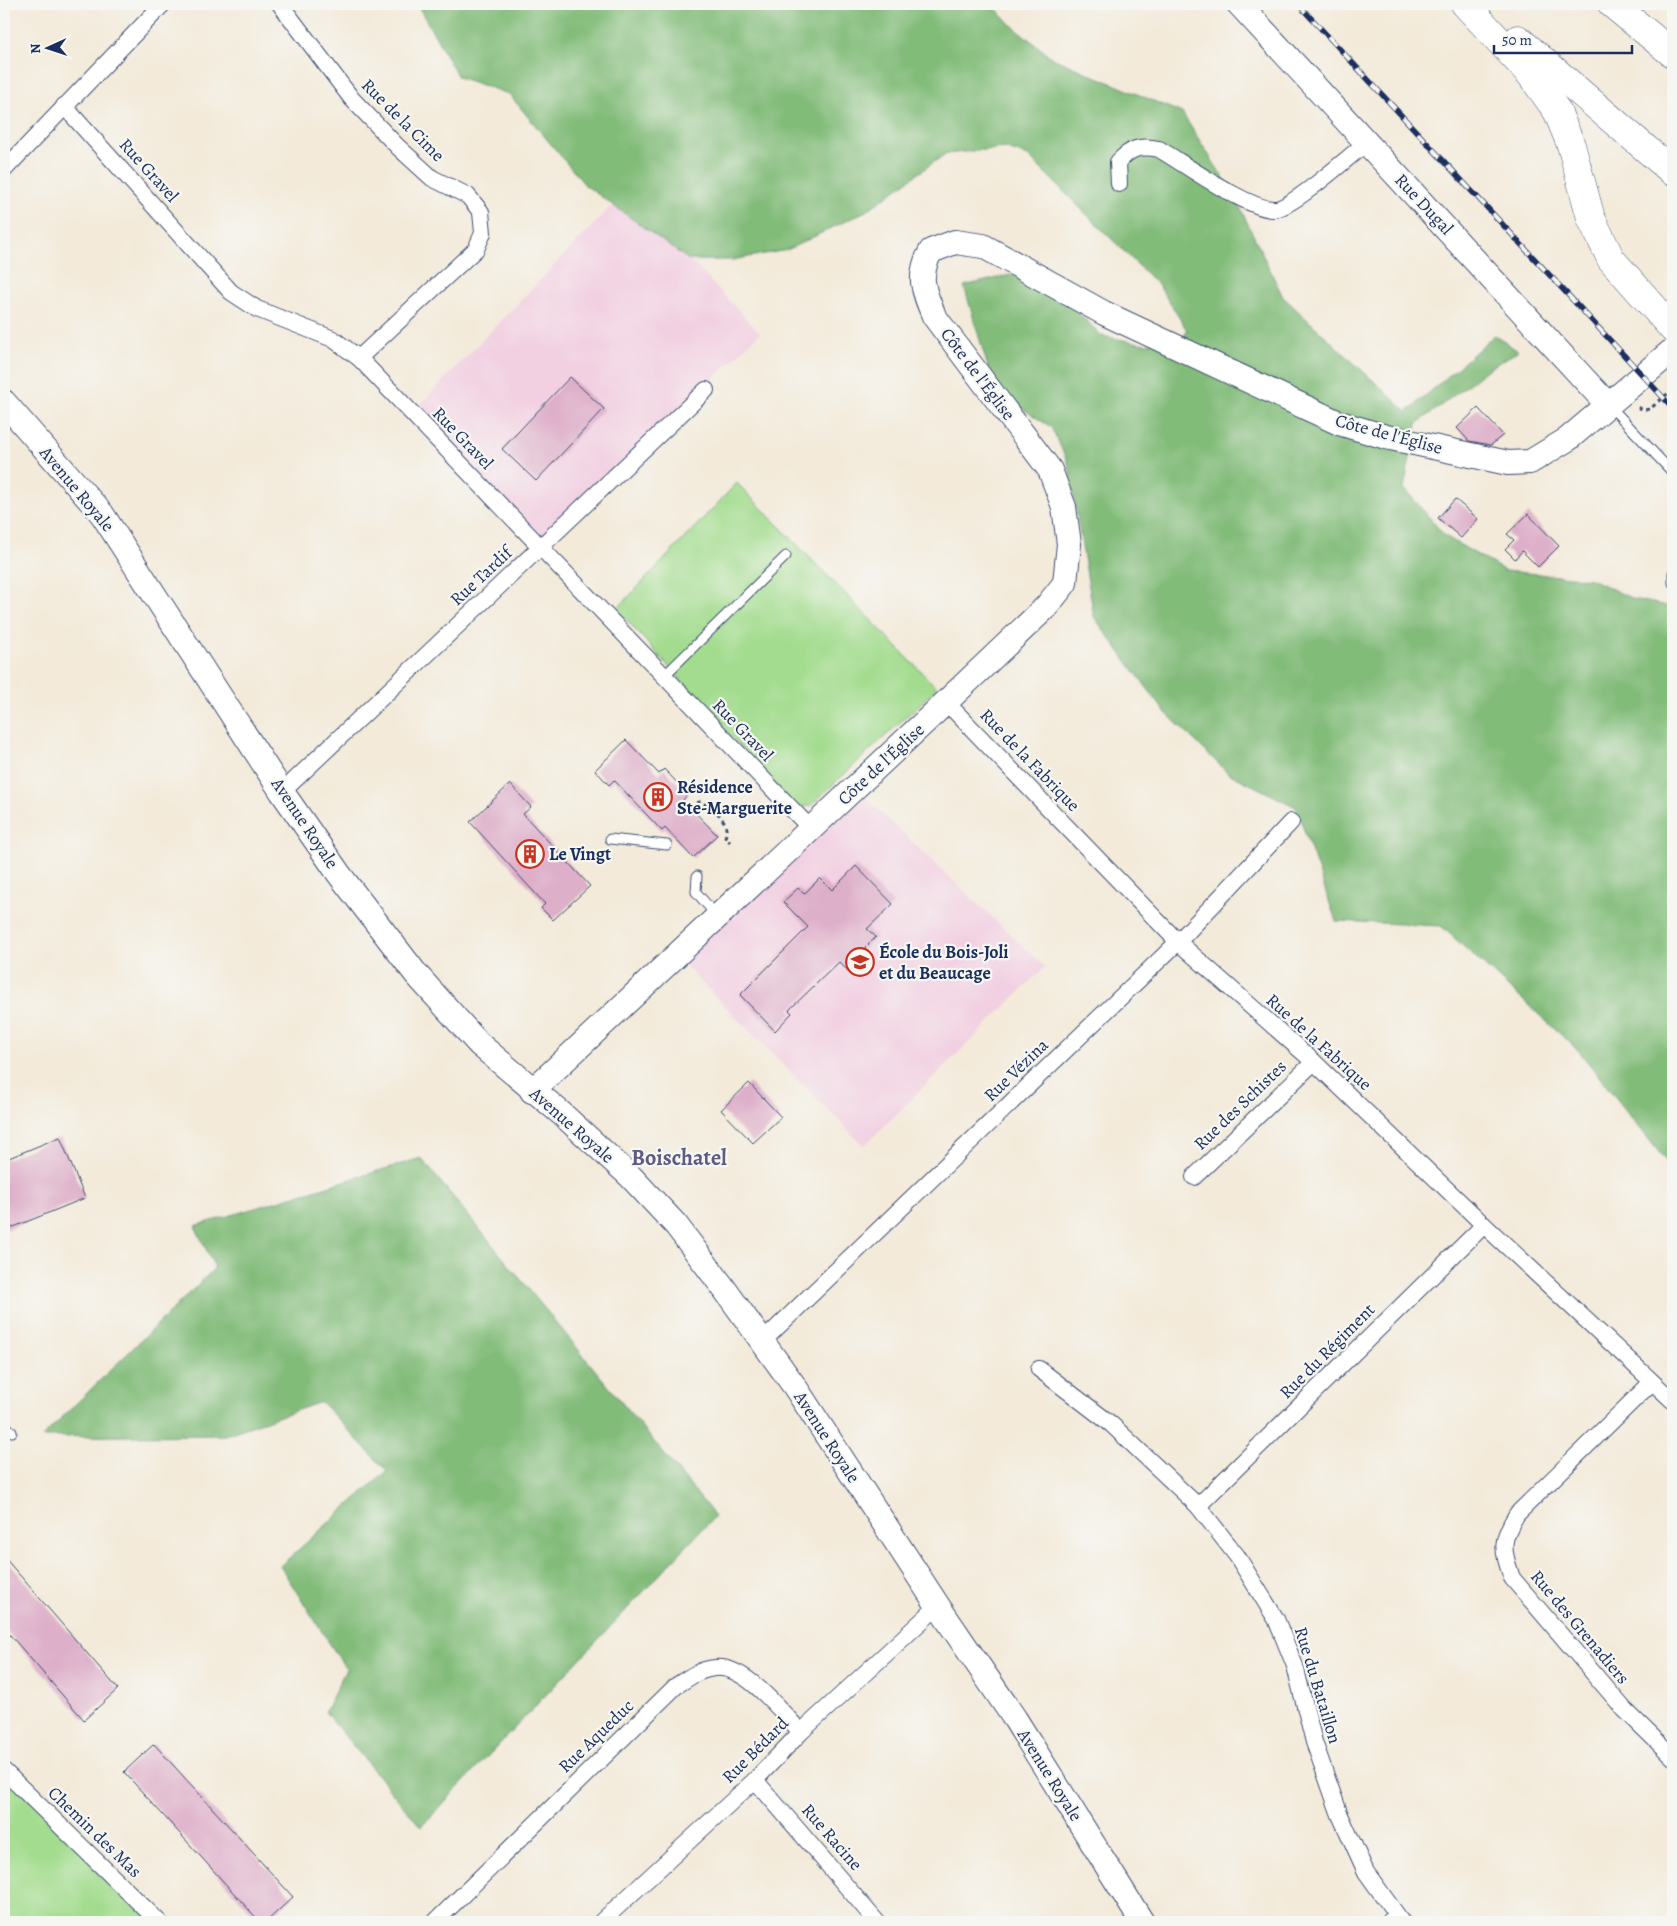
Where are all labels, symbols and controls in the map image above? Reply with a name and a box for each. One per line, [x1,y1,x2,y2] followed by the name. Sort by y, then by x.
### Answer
[22,22,72,72] north arrow
[1494,22,1632,54] scale bar
[1502,30,1532,50] text: 50 m
[26,43,45,54] text: N
[356,73,450,167] street label: Rue de la Cime
[114,133,185,208] street label: Rue Gravel
[1389,168,1459,240] street label: Rue Dugal
[935,323,1021,425] street label: Côte de l'Église
[427,401,499,475] street label: Rue Gravel
[1333,408,1445,460] street label: Côte de l'Église
[33,440,120,537] street label: Avenue Royale
[445,539,519,611] street label: Rue Tardif
[707,693,779,767] street label: Rue Gravel
[975,703,1085,817] street label: Rue de la Fabrique
[833,718,929,810] street label: Côte de l'Église
[265,772,344,873] street label: Avenue Royale
[677,775,792,820] place label: Résidence Ste-Marguerite
[643,782,673,812] building icon: Résidence Ste-Marguerite
[515,839,545,869] building icon: Le Vingt
[549,842,611,866] place label: Le Vingt
[879,940,1009,985] place label: École du Bois-Joli et du Beaucage
[845,947,875,977] school or university icon: École du Bois-Joli et du Beaucage
[1261,988,1377,1096] street label: Rue de la Fabrique
[978,1033,1054,1107] street label: Rue Vézina
[1188,1055,1292,1155] street label: Rue des Schistes
[524,1081,619,1168] street label: Avenue Royale
[631,1143,727,1173] district label: Boischatel
[1274,1298,1380,1404] street label: Rue du Régiment
[788,1386,866,1488] street label: Avenue Royale
[1525,1565,1635,1689] street label: Rue des Grenadiers
[1289,1624,1347,1746] street label: Rue du Bataillon
[553,1694,639,1778] street label: Rue Aqueduc
[717,1711,794,1788] street label: Rue Bédard
[1012,1723,1088,1826] street label: Avenue Royale
[43,1781,147,1883] street label: Chemin des Mas
[796,1798,868,1876] street label: Rue Racine

